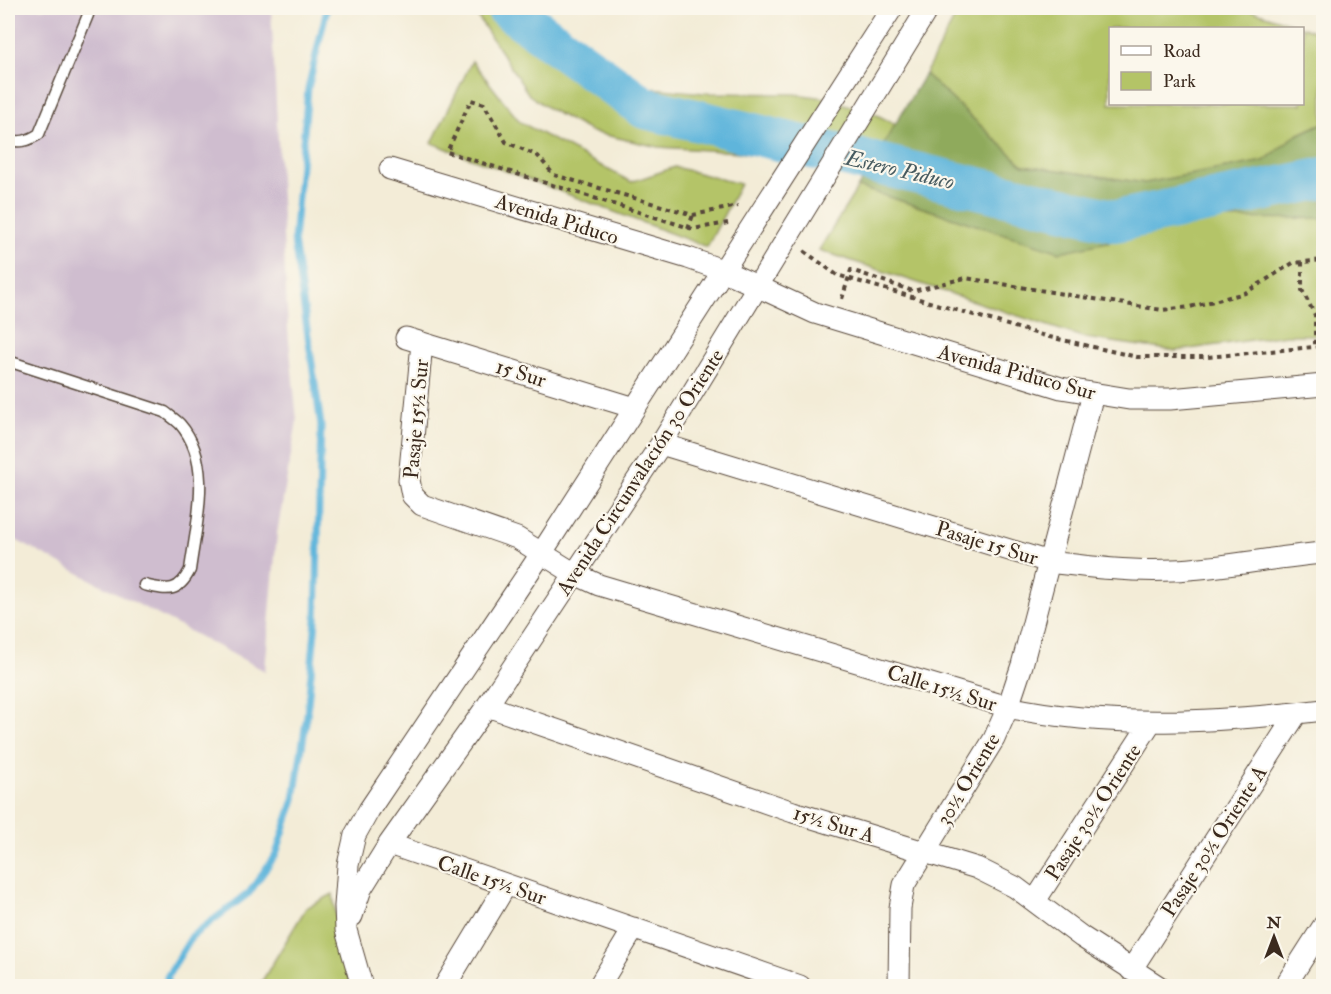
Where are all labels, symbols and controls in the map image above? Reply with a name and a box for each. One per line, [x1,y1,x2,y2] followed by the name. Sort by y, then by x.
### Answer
[1109,27,1304,105] legend
[1163,40,1201,63] text: Road
[1163,70,1196,93] text: Park
[841,143,957,196] water label: Estero Piduco
[491,188,622,251] street label: Avenida Piduco
[934,338,1099,407] street label: Avenida Piduco Sur
[550,344,730,601] street label: Avenida Circunvalación 30 Oriente
[492,353,550,394] street label: 15 Sur
[398,358,435,480] street label: Pasaje 15½ Sur
[932,515,1041,572] street label: Pasaje 15 Sur
[884,659,1000,718] street label: Calle 15½ Sur
[930,728,1007,830] street label: 30½ Oriente
[1039,739,1148,886] street label: Pasaje 30½ Oriente
[1155,760,1273,922] street label: Pasaje 30½ Oriente A
[790,799,878,850] street label: 15½ Sur A
[434,849,550,912] street label: Calle 15½ Sur
[1244,907,1304,967] north arrow
[1266,913,1282,933] text: N

